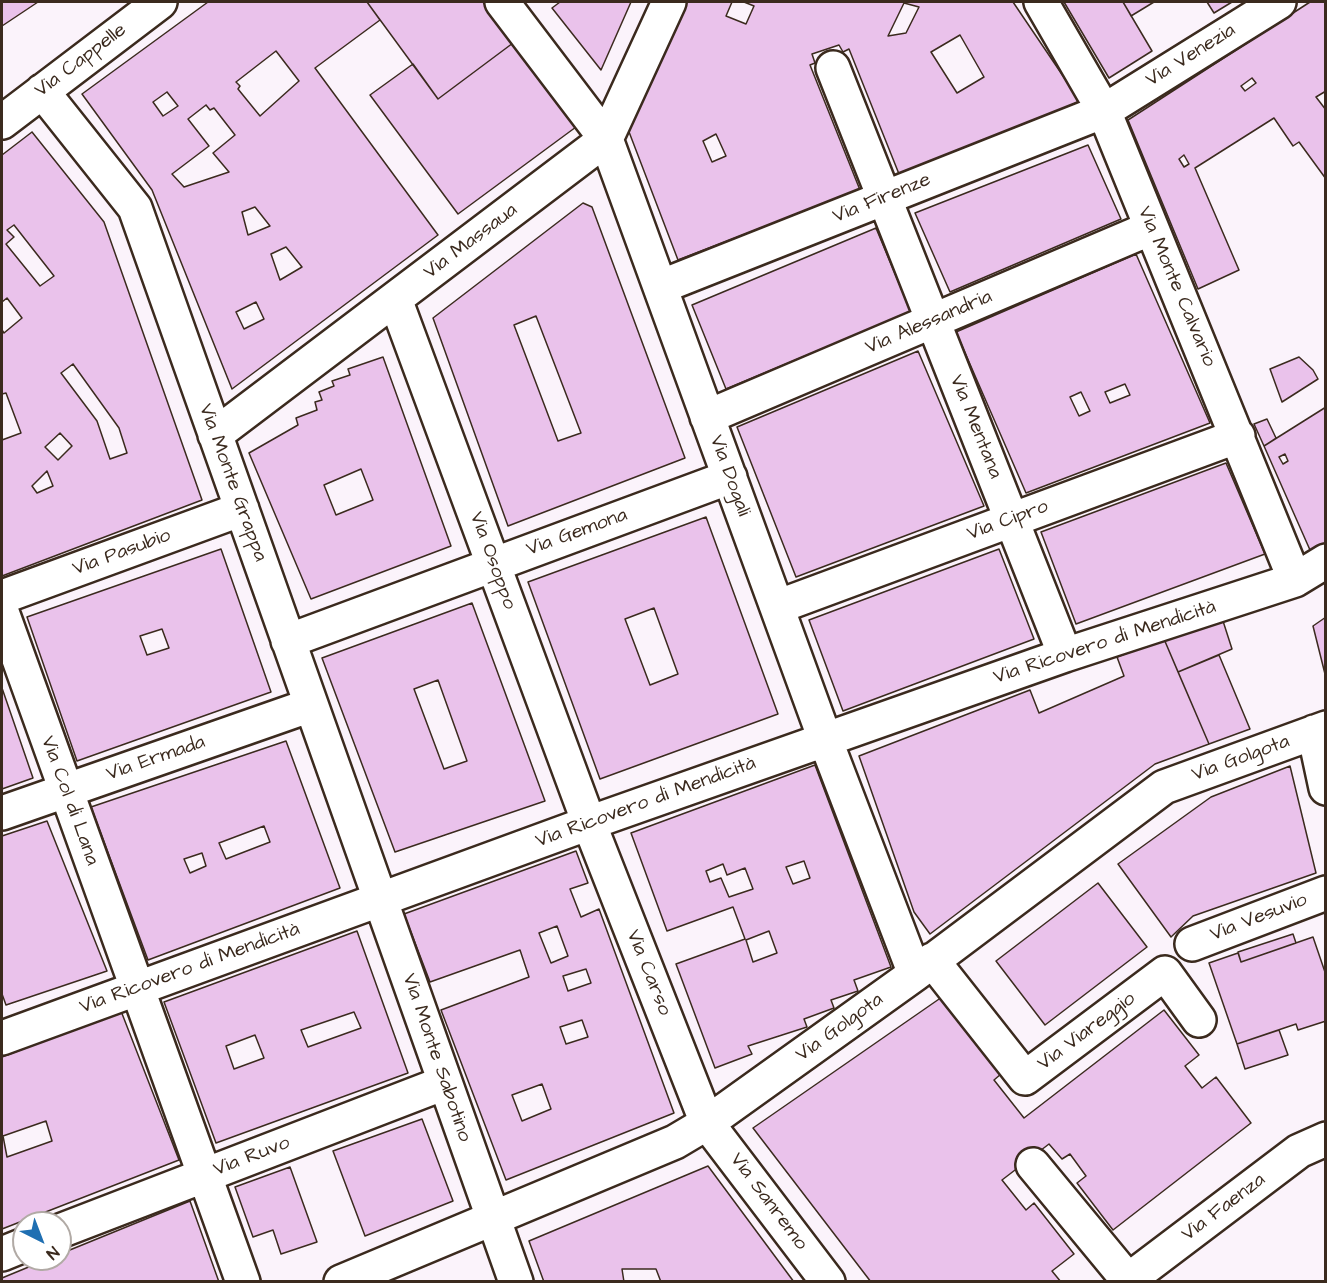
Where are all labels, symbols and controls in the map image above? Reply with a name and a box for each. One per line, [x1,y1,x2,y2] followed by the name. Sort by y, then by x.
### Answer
[31,19,131,103] street label: Via Cappelle
[1142,19,1240,93] street label: Via Venezia
[830,169,934,229] street label: Via Firenze
[419,199,523,285] street label: Via Massaua
[1131,203,1221,371] street label: Via Monte Calvario
[862,286,996,360] street label: Via Alessandria
[943,372,1007,482] street label: Via Mentana
[192,401,272,565] street label: Via Monte Grappa
[703,432,755,520] street label: Via Dogali
[964,495,1052,547] street label: Via Cipro
[523,504,631,562] street label: Via Gemona
[463,509,521,613] street label: Via Osoppo
[70,524,174,582] street label: Via Pasubio
[991,596,1219,690] street label: Via Ricovero di Mendicità
[1189,730,1293,788] street label: Via Golgota
[103,731,209,787] street label: Via Ermada
[35,733,103,869] street label: Via Col di Lana
[533,752,759,854] street label: Via Ricovero di Mendicità
[1207,889,1311,947] street label: Via Vesuvio
[77,918,303,1020] street label: Via Ricovero di Mendicità
[620,927,676,1019] street label: Via Carso
[396,971,476,1145] street label: Via Monte Sabotino
[1033,987,1141,1077] street label: Via Viareggio
[792,988,888,1068] street label: Via Golgota
[210,1132,294,1182] street label: Via Ruvo
[724,1149,812,1255] street label: Via Sanremo
[1177,1169,1271,1247] street label: Via Faenza
[12,1211,72,1271] north arrow
[42,1241,64,1264] text: N

